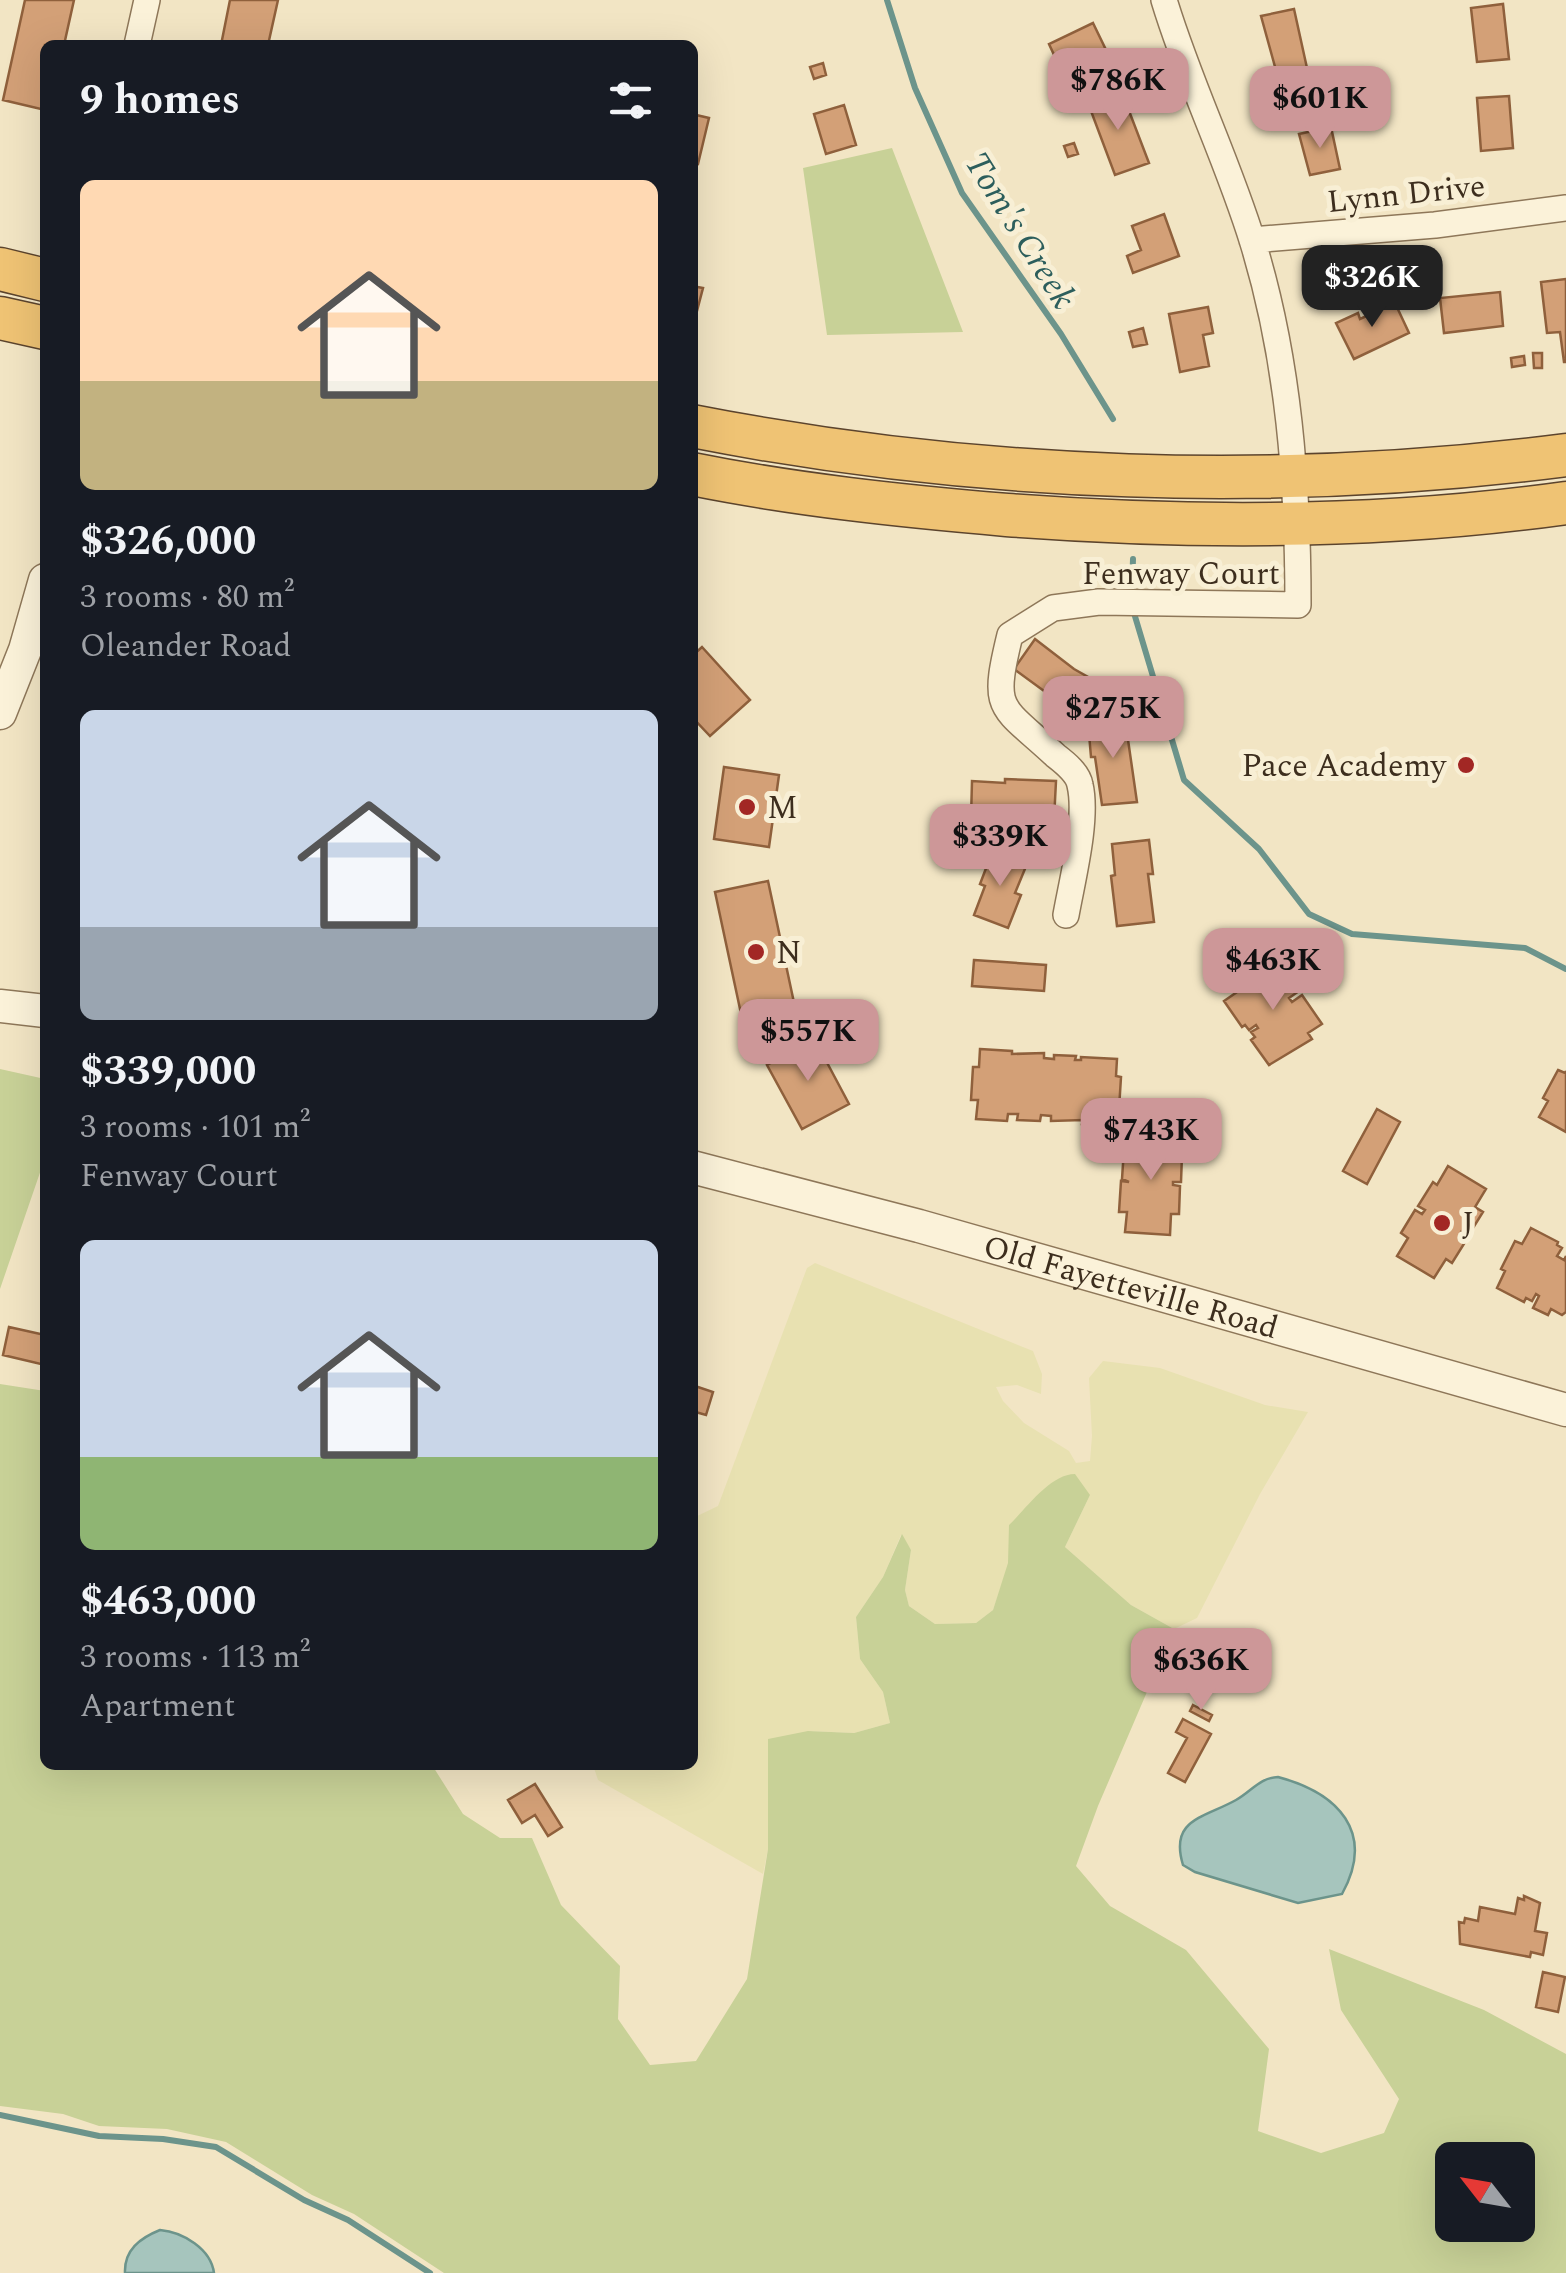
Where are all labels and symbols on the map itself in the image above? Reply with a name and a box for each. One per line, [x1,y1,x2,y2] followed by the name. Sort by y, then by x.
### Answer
[1048,48,1188,133] pin: $786K
[1250,66,1390,151] pin: $601K
[950,142,1089,320] water label: Tom's Creek
[1325,162,1488,227] street label: Lynn Drive
[1302,245,1442,330] pin: $326K
[1082,550,1280,599] street label: Fenway Court
[1043,676,1183,761] pin: $275K
[1241,742,1448,791] place label: Pace Academy
[1455,754,1477,776] marker: Pace Academy
[767,784,798,833] place label: M
[736,796,758,818] marker: M
[930,804,1070,889] pin: $339K
[1203,928,1343,1013] pin: $463K
[776,929,802,978] place label: N
[745,941,767,963] marker: N
[738,999,878,1084] pin: $557K
[1081,1098,1221,1183] pin: $743K
[1462,1200,1474,1249] place label: J
[1431,1212,1453,1234] marker: J
[977,1223,1284,1353] street label: Old Fayetteville Road
[1131,1628,1271,1713] pin: $636K
[1435,2142,1535,2242] north arrow

